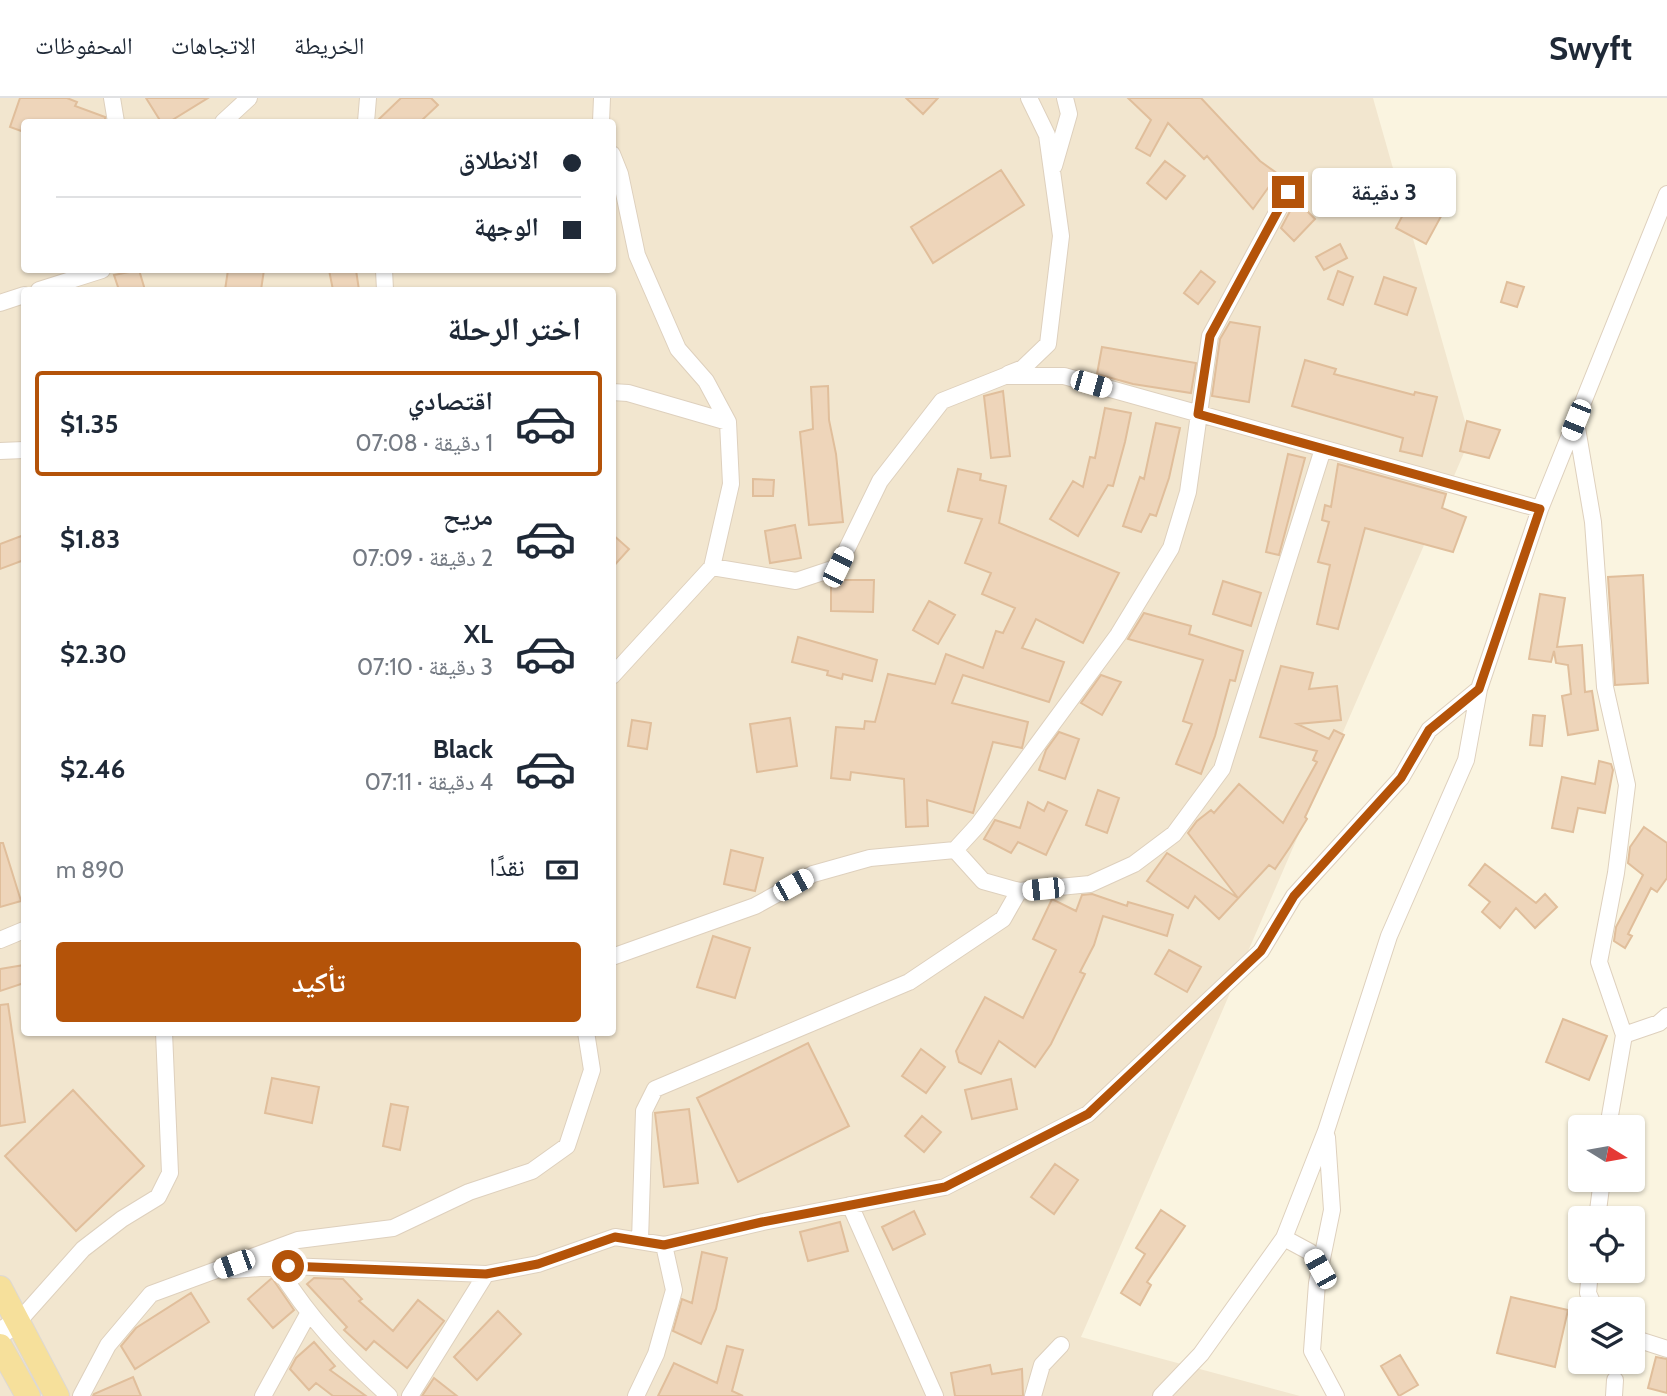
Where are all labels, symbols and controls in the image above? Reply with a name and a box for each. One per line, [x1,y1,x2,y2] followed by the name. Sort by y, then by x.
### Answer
[1549,28,1632,68] text: Swyft
[35,31,133,60] text: المحفوظات
[171,31,256,60] text: الاتجاهات
[294,31,365,60] text: الخريطة
[459,144,539,176] text: الانطلاق
[1312,168,1456,217] callout: 3 دقيقة
[1272,176,1304,208] route end
[1351,178,1417,206] text: 3 دقيقة
[474,211,539,243] text: الوجهة
[448,309,581,348] text: اختر الرحلة
[1068,368,1115,400] car
[408,385,493,417] text: اقتصادي
[514,392,577,455] icon: car
[1559,397,1594,443] car
[60,408,118,440] text: $1.35
[356,429,493,457] text: 1 دقيقة · 07:08
[443,500,493,532] text: مريح
[514,507,577,570] icon: car
[60,523,120,555] text: $1.83
[352,544,493,572] text: 2 دقيقة · 07:09
[820,544,857,590] car
[464,618,493,650] text: XL
[514,622,577,685] icon: car
[60,638,127,670] text: $2.30
[357,653,493,681] text: 3 دقيقة · 07:10
[433,733,493,765] text: Black
[514,737,577,800] icon: car
[60,753,125,785] text: $2.46
[365,768,493,796] text: 4 دقيقة · 07:11
[489,851,525,883] text: نقدًا
[543,851,581,889] icon: cash
[56,856,124,884] text: 890 m
[770,866,817,904] car
[1022,876,1065,902] car
[56,942,581,1022] button: تأكيد
[1568,1115,1645,1192] north arrow
[1568,1115,1645,1374] map controls
[1568,1206,1645,1283] button: locate
[1301,1246,1340,1292] car
[211,1247,258,1281] car
[272,1250,304,1282] route start
[1568,1297,1645,1374] button: layers

